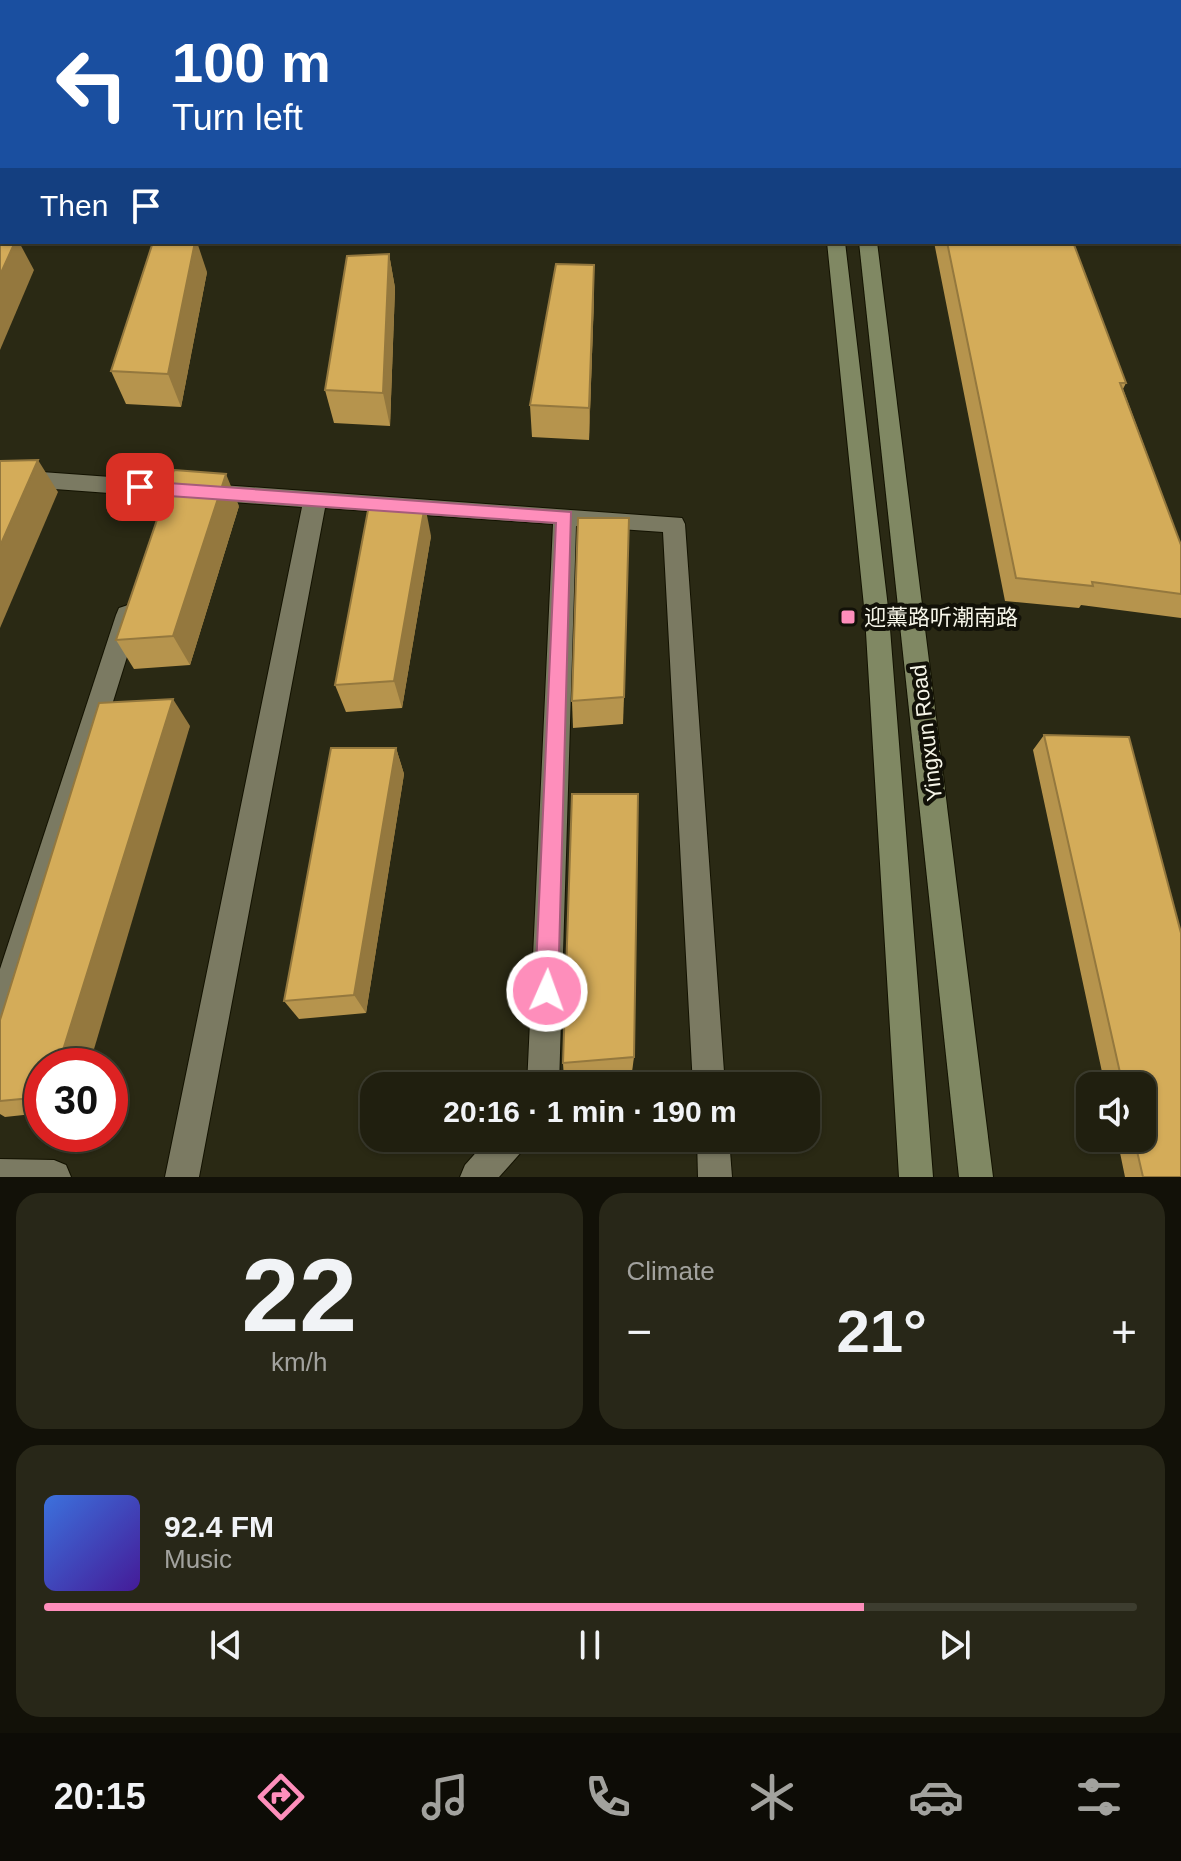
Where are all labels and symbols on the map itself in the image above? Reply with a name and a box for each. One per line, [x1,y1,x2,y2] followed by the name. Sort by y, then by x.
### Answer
[106,453,174,521] pin
[864,605,1018,630] place label: 迎薰路听潮南路
[839,608,857,626] marker: 迎薰路听潮南路
[906,663,947,803] street label: Yingxun Road
[505,949,589,1033] position arrow
[24,1048,128,1152] speed limit sign: 30

